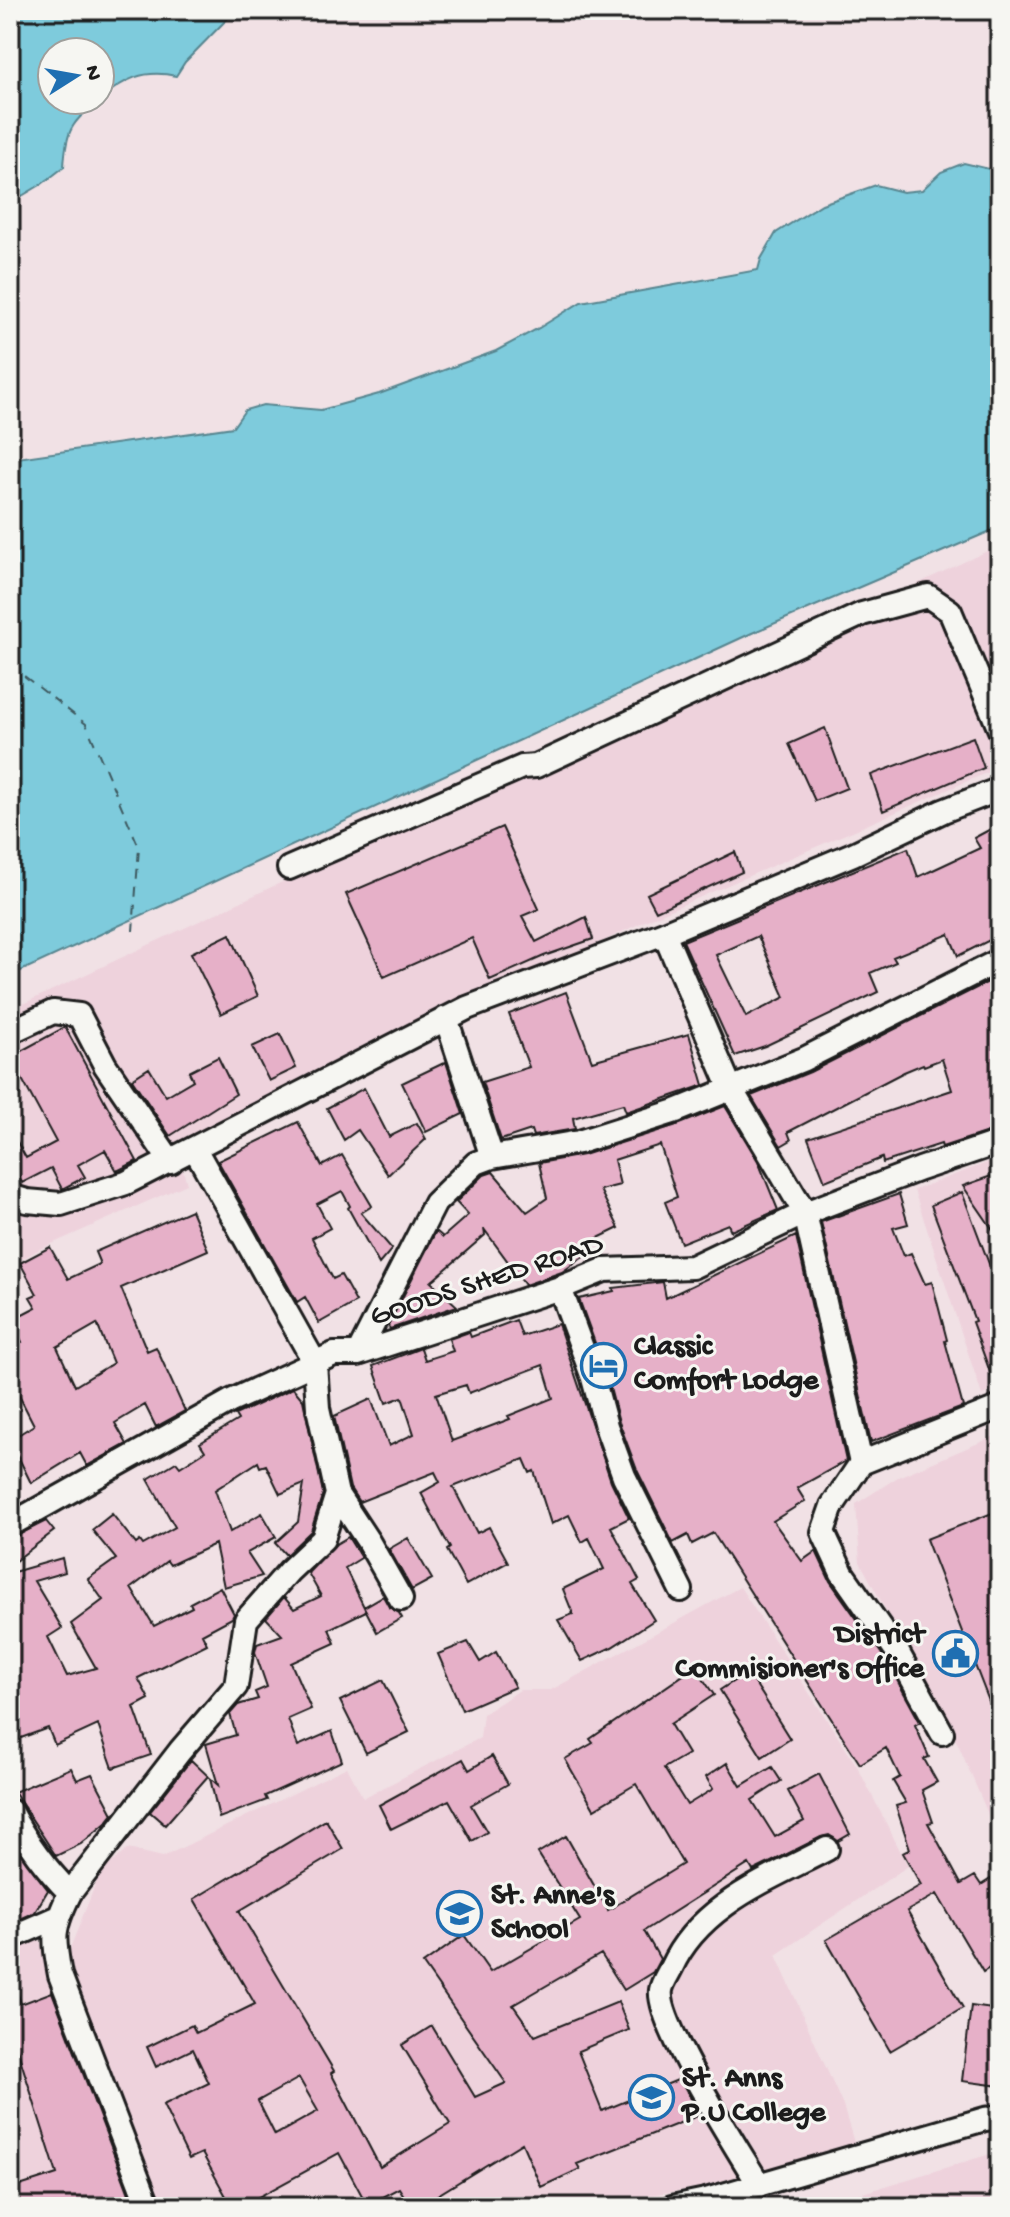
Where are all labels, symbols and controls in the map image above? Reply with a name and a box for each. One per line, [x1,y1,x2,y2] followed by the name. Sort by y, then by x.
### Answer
[36,36,116,116] north arrow
[78,63,106,82] text: N
[366,1228,608,1336] street label: GOODS SHED ROAD
[634,1331,820,1400] place label: Classic Comfort Lodge
[579,1341,627,1389] hotel icon: Classic Comfort Lodge
[675,1619,927,1688] place label: District Commisioner's Office
[931,1629,979,1677] public building icon: District Commisioner's Office
[491,1880,616,1949] place label: St. Anne's School
[436,1890,484,1938] school or university icon: St. Anne's School
[680,2063,827,2132] place label: St. Anns P.U College
[627,2073,675,2121] school or university icon: St. Anns P.U College

